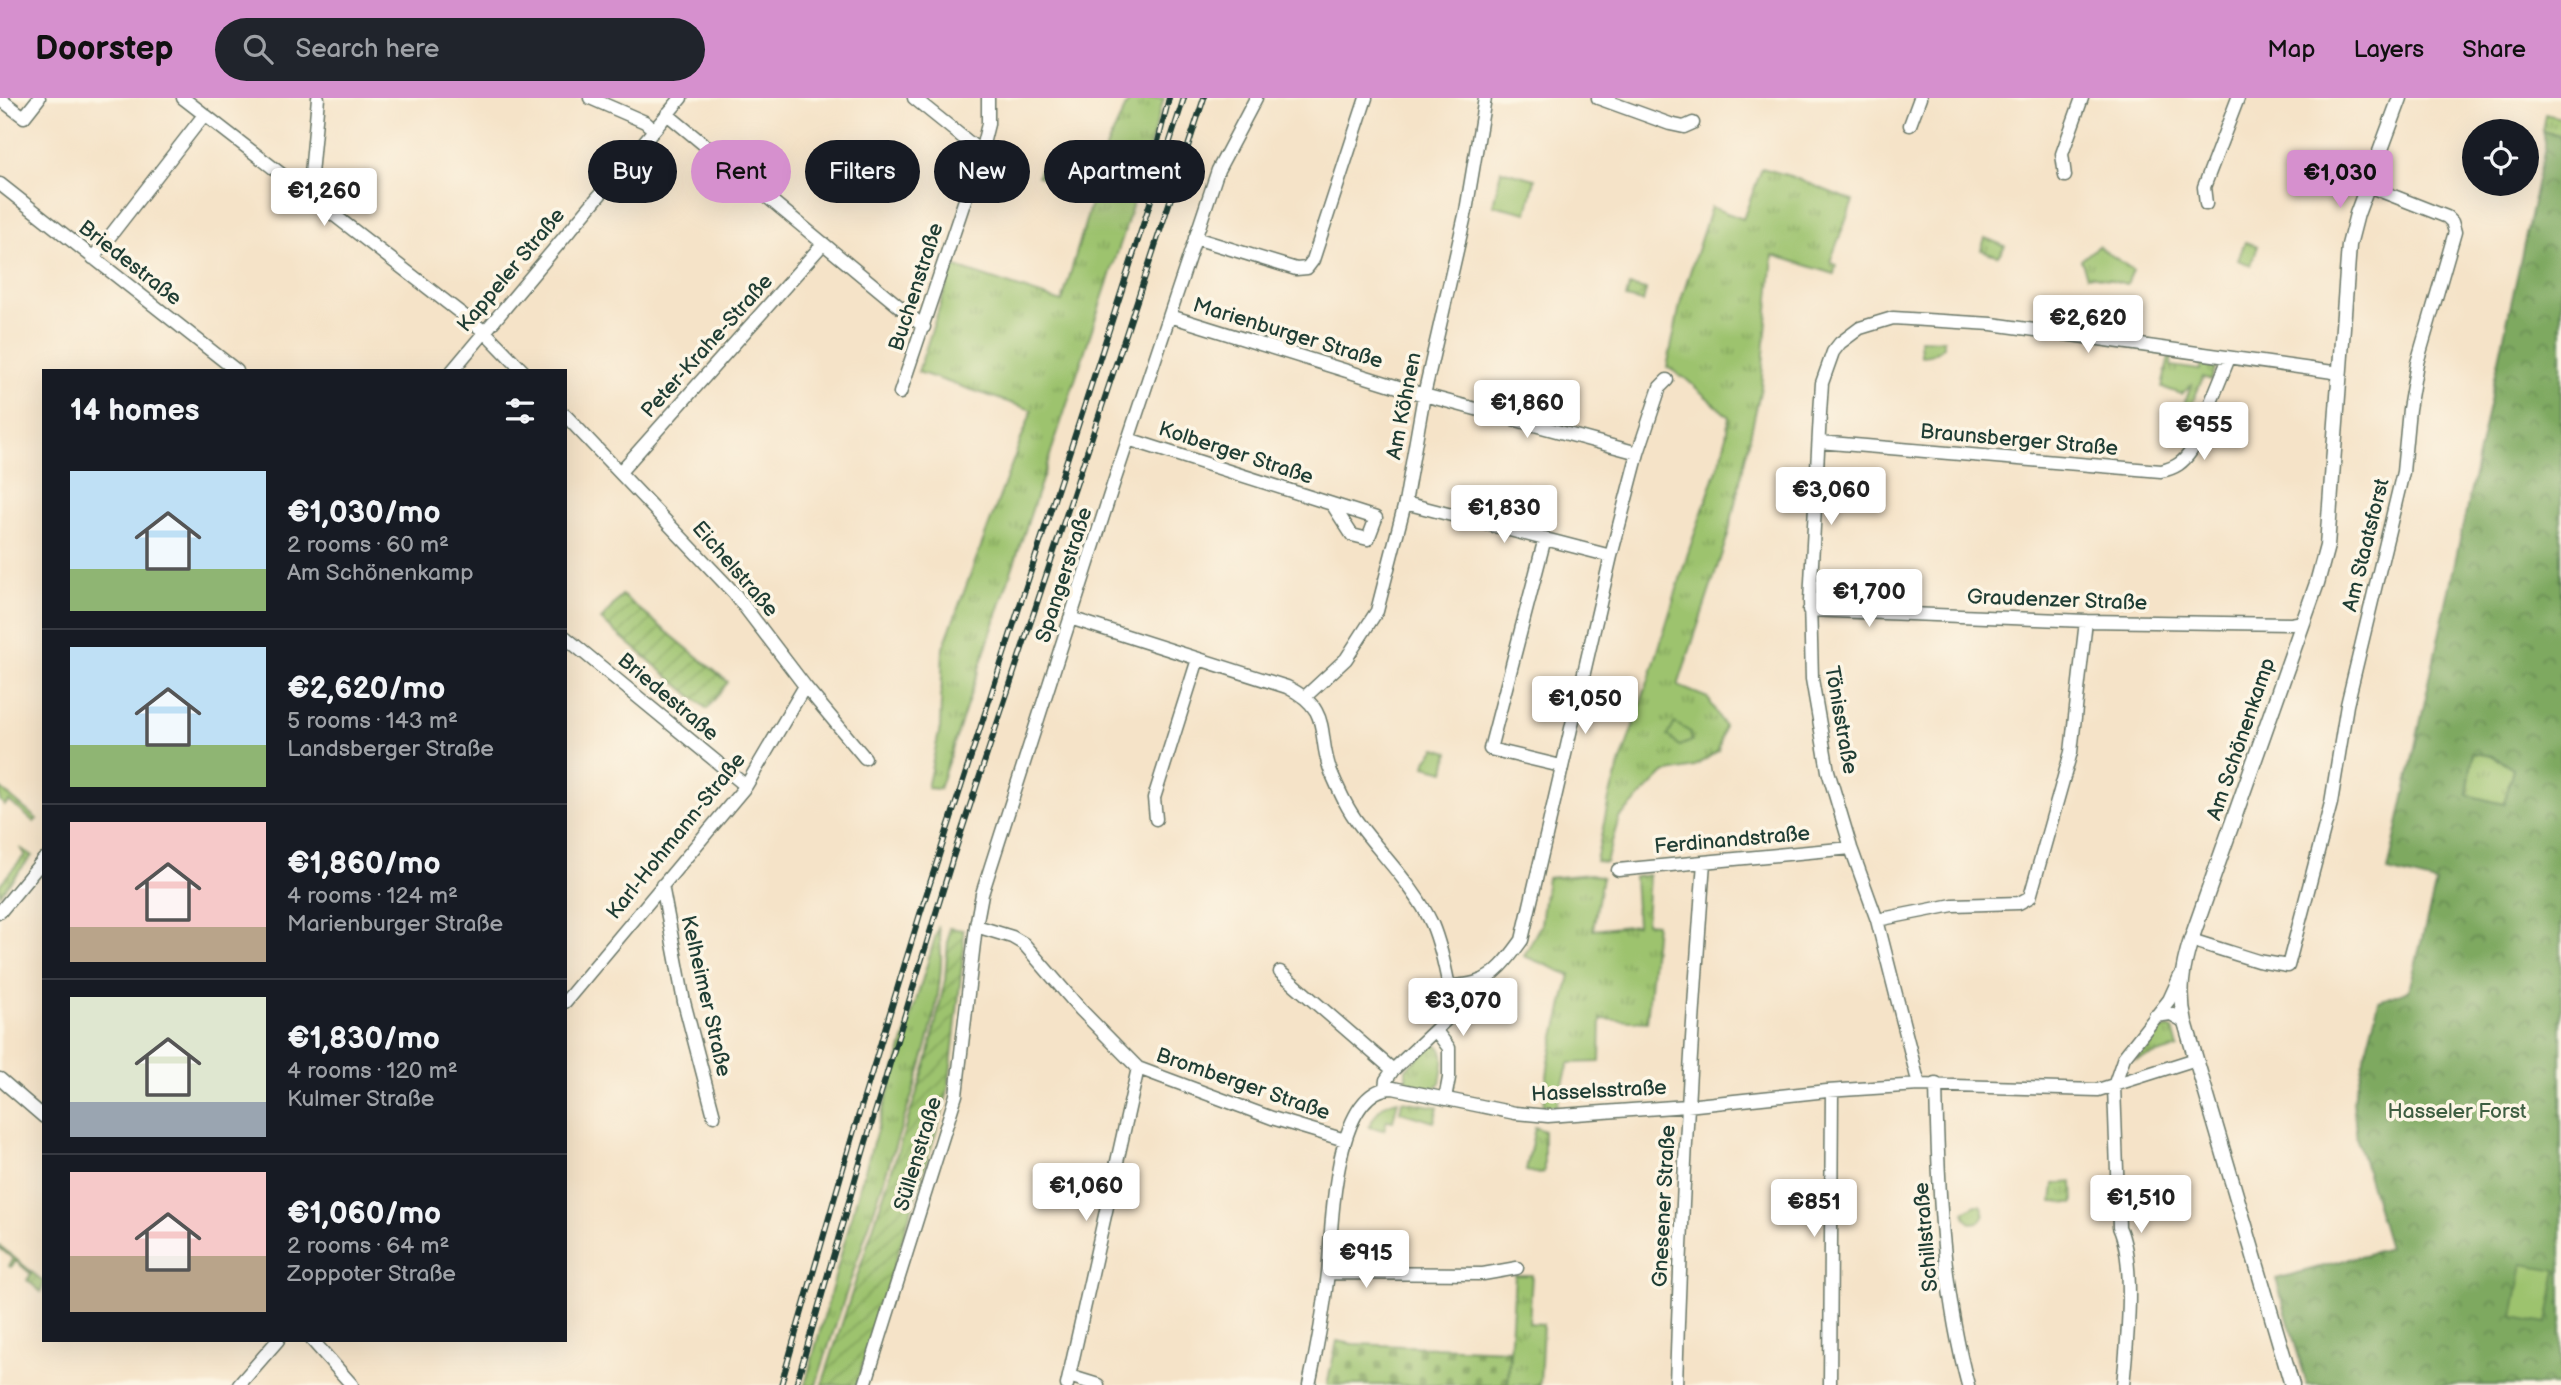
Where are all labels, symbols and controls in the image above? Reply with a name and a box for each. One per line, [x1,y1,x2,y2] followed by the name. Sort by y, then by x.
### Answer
[215,18,705,81] search box
[35,29,173,69] text: Doorstep
[239,30,277,68] icon: search
[295,34,439,65] text: Search here
[2267,35,2315,64] text: Map
[2353,35,2424,64] text: Layers
[2462,35,2526,64] text: Share
[2462,119,2539,196] map controls
[2462,119,2539,196] button: locate
[588,140,677,203] chip: Buy
[691,140,791,203] chip: Rent
[805,140,920,203] chip: Filters
[934,140,1030,203] chip: New
[1044,140,1205,203] chip: Apartment
[2283,150,2397,210] pin: €1,030
[2303,159,2377,187] text: €1,030
[267,169,381,228] pin: €1,260
[287,177,361,205] text: €1,260
[452,203,570,337] street label: Kappeler Straße
[73,215,187,311] street label: Briedestraße
[884,220,948,354] street label: Buchenstraße
[636,269,778,423] street label: Peter-Krahe-Straße
[1190,292,1386,374] street label: Marienburger Straße
[2031,296,2145,355] pin: €2,620
[2049,304,2127,332] text: €2,620
[1381,350,1427,462] street label: Am Köhnen
[1470,380,1584,440] pin: €1,860
[1490,389,1564,417] text: €1,860
[501,392,539,430] icon: filters
[70,393,199,429] text: 14 homes
[2163,402,2245,462] pin: €955
[2175,411,2233,439] text: €955
[1155,416,1317,490] street label: Kolberger Straße
[1919,419,2119,461] street label: Braunsberger Straße
[1774,468,1888,527] pin: €3,060
[2337,475,2395,614] street label: Am Staatsforst
[1792,476,1870,504] text: €3,060
[1447,486,1561,545] pin: €1,830
[1467,494,1541,522] text: €1,830
[287,495,441,531] text: €1,030/mo
[126,499,210,583] icon: home
[1030,504,1098,646] street label: Spangerstraße
[687,516,783,622] street label: Eichelstraße
[287,531,449,559] text: 2 rooms · 60 m²
[287,559,473,587] text: Am Schönenkamp
[1812,570,1926,629] pin: €1,700
[1832,578,1906,606] text: €1,700
[1967,584,2147,616] street label: Graudenzer Straße
[613,648,723,746] street label: Briedestraße
[2201,654,2281,824] street label: Am Schönenkamp
[1819,664,1863,776] street label: Tönisstraße
[287,671,445,707] text: €2,620/mo
[126,675,210,759] icon: home
[1528,676,1642,736] pin: €1,050
[1548,685,1622,713] text: €1,050
[287,707,458,735] text: 5 rooms · 143 m²
[287,735,494,763] text: Landsberger Straße
[601,748,751,924] street label: Karl-Hohmann-Straße
[1653,821,1811,859] street label: Ferdinandstraße
[287,846,441,882] text: €1,860/mo
[126,850,210,934] icon: home
[287,882,458,910] text: 4 rooms · 124 m²
[287,910,503,938] text: Marienburger Straße
[675,913,737,1079] street label: Kelheimer Straße
[1406,978,1520,1038] pin: €3,070
[1424,987,1502,1015] text: €3,070
[287,1021,440,1057] text: €1,830/mo
[126,1025,210,1109] icon: home
[1153,1043,1333,1125] street label: Bromberger Straße
[287,1057,458,1085] text: 4 rooms · 120 m²
[1531,1075,1667,1107] street label: Hasselsstraße
[287,1085,434,1113] text: Kulmer Straße
[889,1094,947,1214] street label: Süllenstraße
[2388,1099,2527,1124] park label: Hasseler Forst
[1647,1124,1681,1288] street label: Gnesener Straße
[1029,1164,1143,1223] pin: €1,060
[1049,1172,1123,1200] text: €1,060
[2084,1176,2198,1235] pin: €1,510
[1773,1180,1855,1239] pin: €851
[1909,1181,1943,1293] street label: Schillstraße
[2106,1184,2176,1212] text: €1,510
[1787,1188,1841,1216] text: €851
[287,1196,441,1232] text: €1,060/mo
[126,1200,210,1284] icon: home
[1325,1230,1407,1290] pin: €915
[287,1232,449,1260] text: 2 rooms · 64 m²
[1339,1239,1393,1267] text: €915
[287,1260,456,1288] text: Zoppoter Straße

